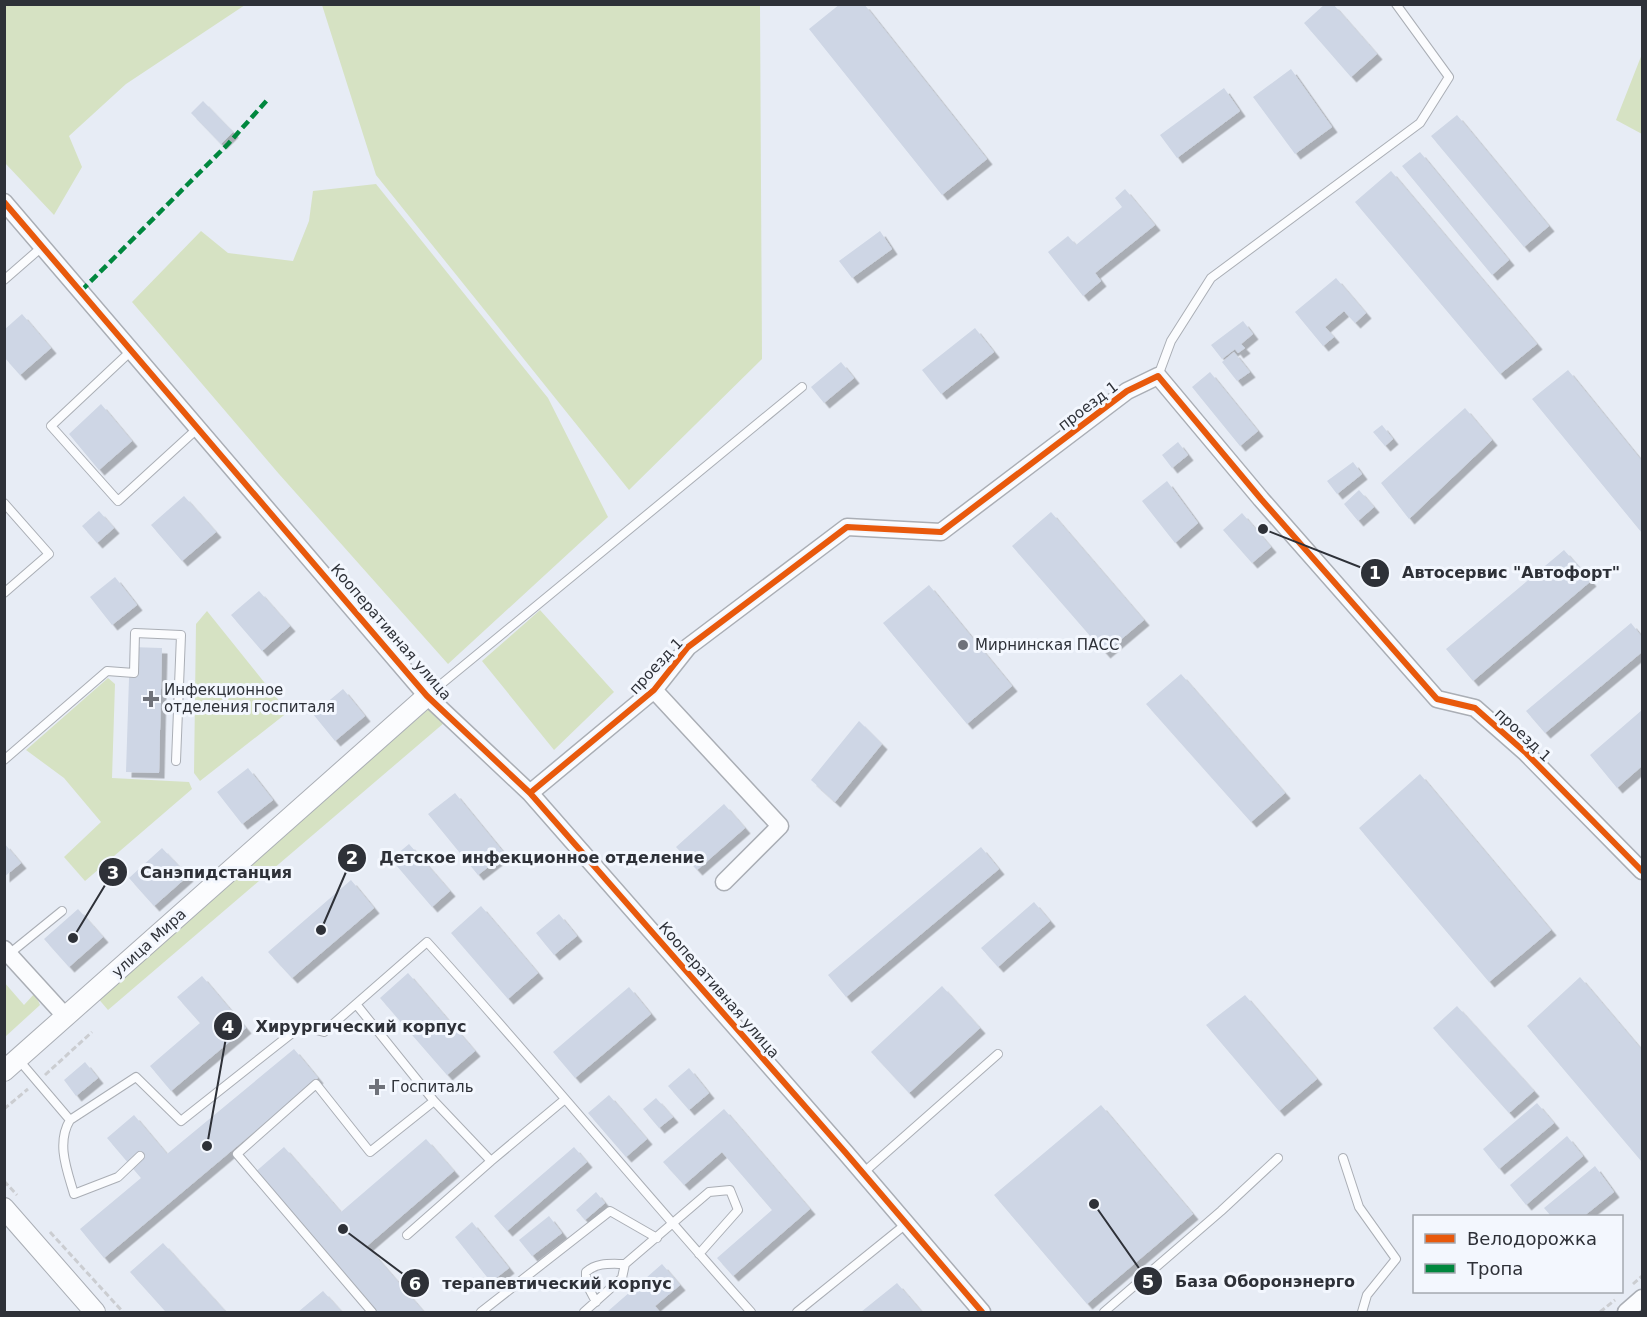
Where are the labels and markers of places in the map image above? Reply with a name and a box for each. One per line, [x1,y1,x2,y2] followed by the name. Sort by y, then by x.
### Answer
[1360,556,1632,590] callout: Автосервис "Автофорт"
[975,636,1119,654] place label: Мирнинская ПАСС
[956,638,970,652] marker: Мирнинская ПАСС
[164,681,335,716] place label: Инфекционное отделения госпиталя
[142,690,160,708] marker: Инфекционное отделения госпиталя
[337,841,717,875] callout: Детское инфекционное отделение
[98,855,304,889] callout: Санэпидстанция
[213,1009,478,1043] callout: Хирургический корпус
[368,1078,386,1096] marker: Госпиталь
[391,1078,474,1096] place label: Госпиталь
[1133,1264,1367,1298] callout: База Оборонэнерго
[400,1266,683,1300] callout: терапевтический корпус

